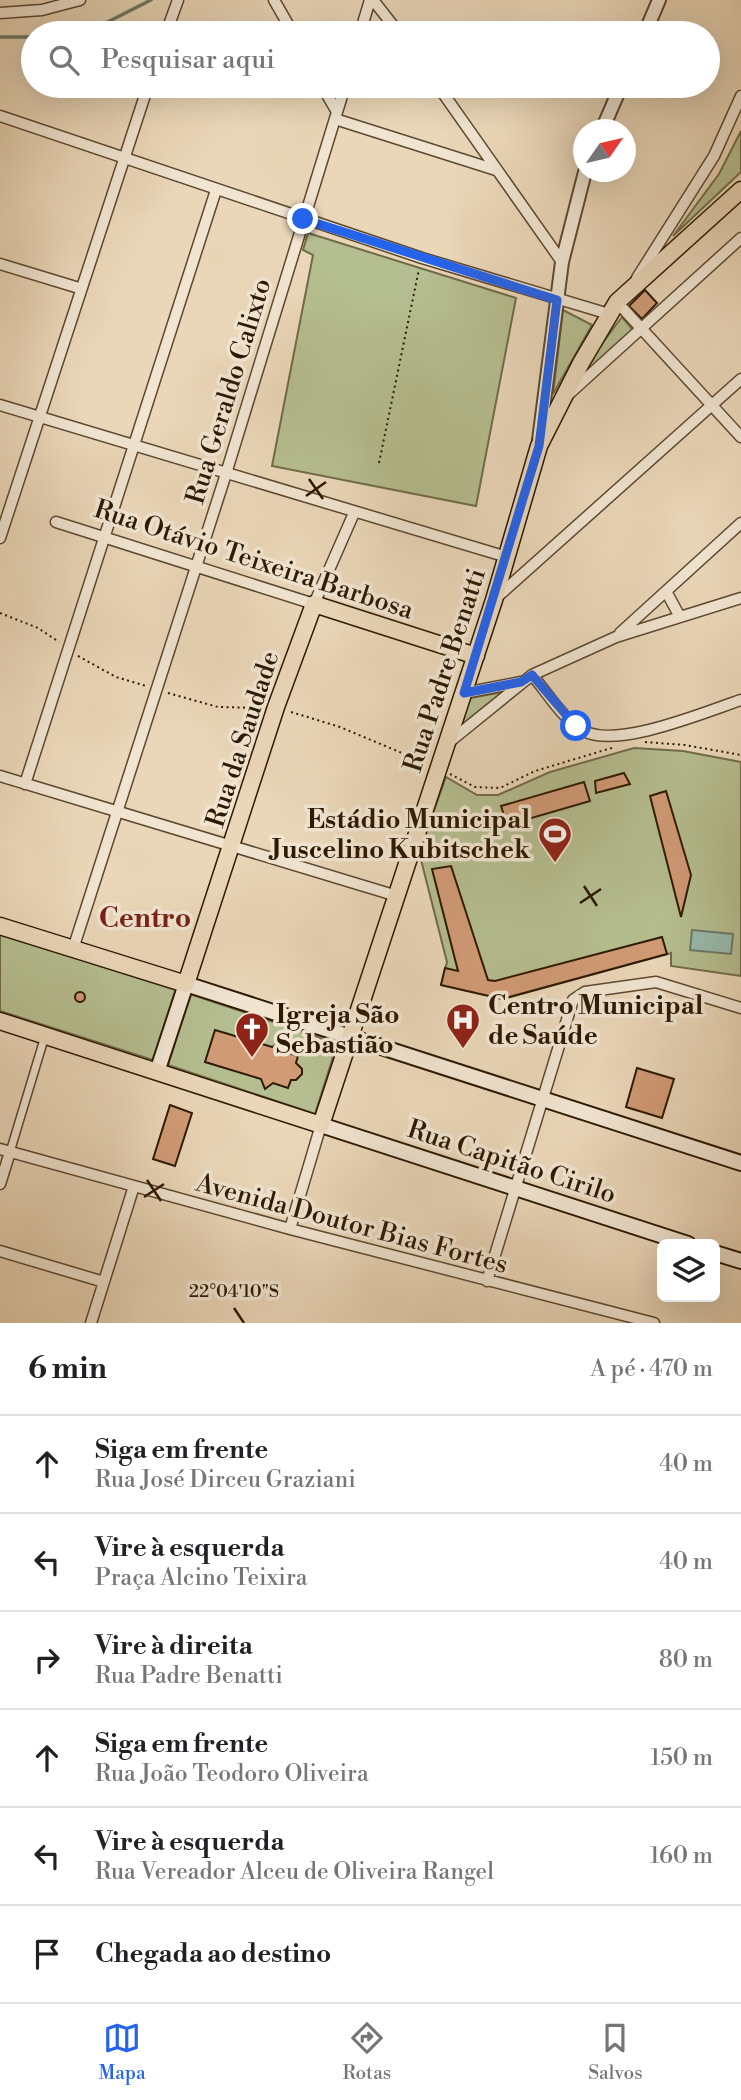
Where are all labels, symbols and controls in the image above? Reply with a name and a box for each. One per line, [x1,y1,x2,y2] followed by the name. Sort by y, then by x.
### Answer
[21,21,720,98] search box
[45,41,83,79] icon: search
[101,44,275,76] text: Pesquisar aqui
[573,119,636,182] north arrow
[287,203,318,234] route end
[179,275,279,508] street label: Rua Geraldo Calixto
[90,493,418,627] street label: Rua Otávio Teixeira Barbosa
[397,564,493,776] street label: Rua Padre Benatti
[199,647,286,831] street label: Rua da Saudade
[560,710,591,741] route start
[269,804,531,866] place label: Estádio Municipal Juscelino Kubitschek
[536,815,574,864] sports icon: Estádio Municipal Juscelino Kubitschek
[99,901,191,936] district label: Centro
[488,990,704,1052] place label: Centro Municipal de Saúde
[276,999,399,1061] place label: Igreja São Sebastião
[444,1001,482,1050] hospital icon: Centro Municipal de Saúde
[233,1010,271,1059] church icon: Igreja São Sebastião
[403,1113,620,1211] street label: Rua Capitão Cirilo
[191,1167,511,1281] street label: Avenida Doutor Bias Fortes
[657,1239,720,1302] map controls
[657,1239,720,1302] button: layers
[189,1280,279,1303] text: 22°04'10"S
[28,1350,107,1388] text: 6 min
[590,1355,713,1383] text: A pé · 470 m
[95,1434,268,1466] text: Siga em frente
[28,1445,66,1483] icon: ahead
[659,1450,713,1478] text: 40 m
[95,1466,356,1494] text: Rua José Dirceu Graziani
[95,1532,285,1564] text: Vire à esquerda
[28,1543,66,1581] icon: left
[659,1548,713,1576] text: 40 m
[95,1564,307,1592] text: Praça Alcino Teixira
[95,1630,253,1662] text: Vire à direita
[28,1641,66,1679] icon: right
[659,1646,713,1674] text: 80 m
[95,1662,283,1690] text: Rua Padre Benatti
[95,1728,268,1760] text: Siga em frente
[28,1739,66,1777] icon: ahead
[650,1744,713,1772] text: 150 m
[95,1760,369,1788] text: Rua João Teodoro Oliveira
[95,1826,285,1858] text: Vire à esquerda
[28,1837,66,1875] icon: left
[650,1842,713,1870] text: 160 m
[95,1858,494,1886] text: Rua Vereador Alceu de Oliveira Rangel
[28,1935,66,1973] icon: arrive
[95,1938,331,1970] text: Chegada ao destino
[99,2019,146,2085] tab: Mapa
[343,2019,391,2085] tab: Rotas
[588,2019,642,2085] tab: Salvos

